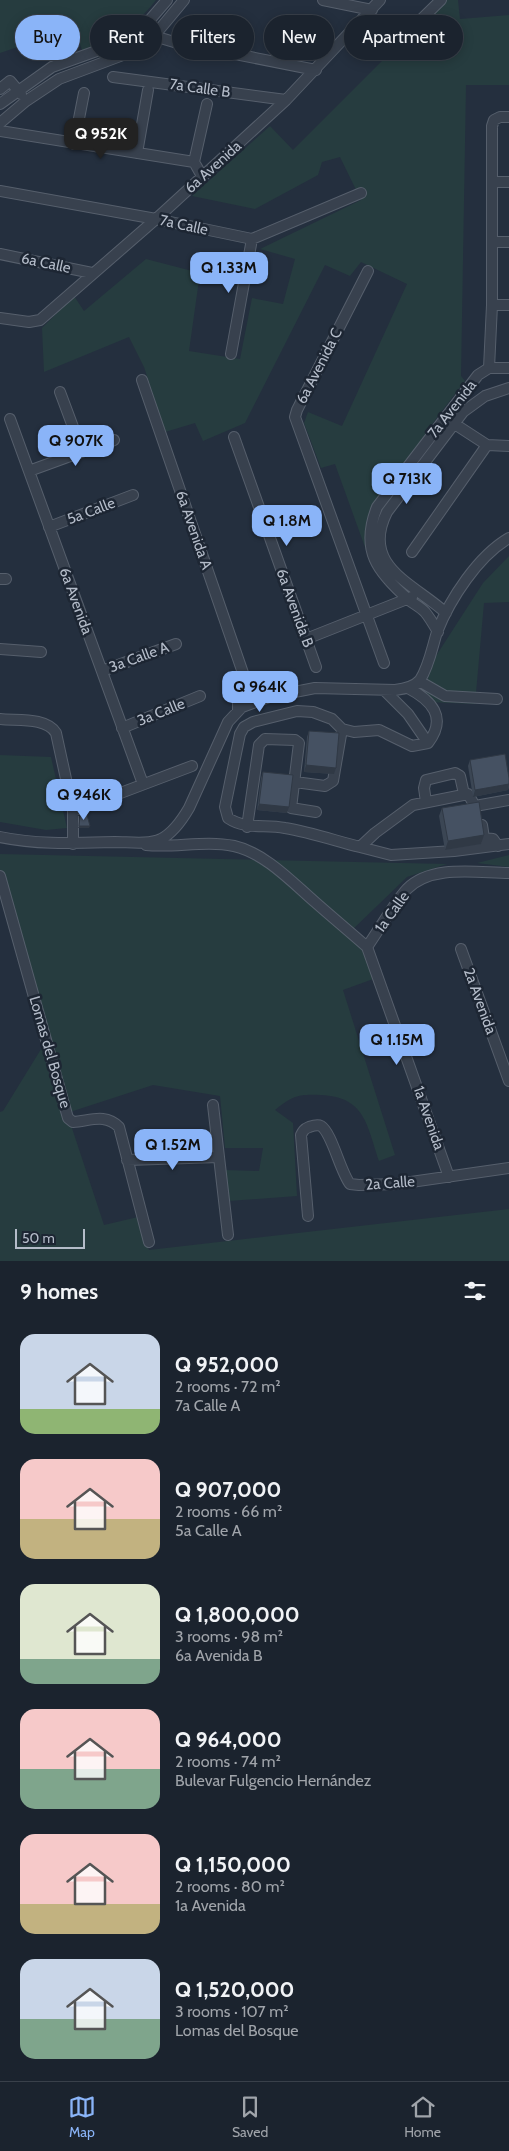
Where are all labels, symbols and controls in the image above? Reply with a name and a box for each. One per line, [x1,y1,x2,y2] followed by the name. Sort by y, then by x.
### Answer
[15,15,80,60] chip: Buy
[90,15,162,60] chip: Rent
[172,15,254,60] chip: Filters
[264,15,334,60] chip: New
[344,15,463,60] chip: Apartment
[168,75,232,101] street label: 7a Calle B
[60,118,142,160] pin: Q 952K
[75,124,127,143] text: Q 952K
[181,136,246,197] street label: 6a Avenida
[158,211,210,239] street label: 7a Calle
[20,249,73,277] street label: 6a Calle
[183,252,275,294] pin: Q 1.33M
[201,258,257,277] text: Q 1.33M
[292,325,346,407] street label: 6a Avenida C
[424,376,481,441] street label: 7a Avenida
[35,424,117,467] pin: Q 907K
[49,431,103,450] text: Q 907K
[366,462,448,505] pin: Q 713K
[383,469,431,488] text: Q 713K
[172,488,216,573] street label: 6a Avenida A
[65,494,118,528] street label: 5a Calle
[246,504,328,547] pin: Q 1.8M
[263,511,311,530] text: Q 1.8M
[56,565,97,638] street label: 6a Avenida
[272,566,318,650] street label: 6a Avenida B
[107,638,172,676] street label: 3a Calle A
[219,670,301,713] pin: Q 964K
[233,677,287,696] text: Q 964K
[135,694,188,730] street label: 3a Calle
[43,778,125,821] pin: Q 946K
[57,785,111,804] text: Q 946K
[371,888,413,936] street label: 1a Calle
[460,965,501,1037] street label: 2a Avenida
[25,994,75,1110] street label: Lomas del Bosque
[351,1024,443,1066] pin: Q 1.15M
[371,1030,423,1049] text: Q 1.15M
[410,1084,449,1153] street label: 1a Avenida
[127,1128,219,1171] pin: Q 1.52M
[145,1135,201,1154] text: Q 1.52M
[365,1172,416,1194] street label: 2a Calle
[15,1226,85,1249] scale bar
[22,1229,55,1247] text: 50 m
[461,1277,489,1305] icon: filters
[20,1279,98,1304] text: 9 homes
[175,1352,279,1377] text: Q 952,000
[60,1354,120,1414] icon: home
[175,1377,280,1396] text: 2 rooms · 72 m²
[175,1396,240,1415] text: 7a Calle A
[175,1477,281,1502] text: Q 907,000
[60,1479,120,1539] icon: home
[175,1502,282,1521] text: 2 rooms · 66 m²
[175,1521,242,1540] text: 5a Calle A
[175,1602,300,1627] text: Q 1,800,000
[60,1604,120,1664] icon: home
[175,1627,283,1646] text: 3 rooms · 98 m²
[175,1646,263,1665] text: 6a Avenida B
[175,1727,282,1752] text: Q 964,000
[60,1729,120,1789] icon: home
[175,1752,281,1771] text: 2 rooms · 74 m²
[175,1771,371,1790] text: Bulevar Fulgencio Hernández
[175,1852,291,1877] text: Q 1,150,000
[60,1854,120,1914] icon: home
[175,1877,285,1896] text: 2 rooms · 80 m²
[175,1896,246,1915] text: 1a Avenida
[175,1977,294,2002] text: Q 1,520,000
[60,1979,120,2039] icon: home
[175,2002,289,2021] text: 3 rooms · 107 m²
[175,2021,299,2040] text: Lomas del Bosque
[68,2093,96,2141] tab: Map
[232,2093,268,2141] tab: Saved
[404,2093,441,2141] tab: Home

